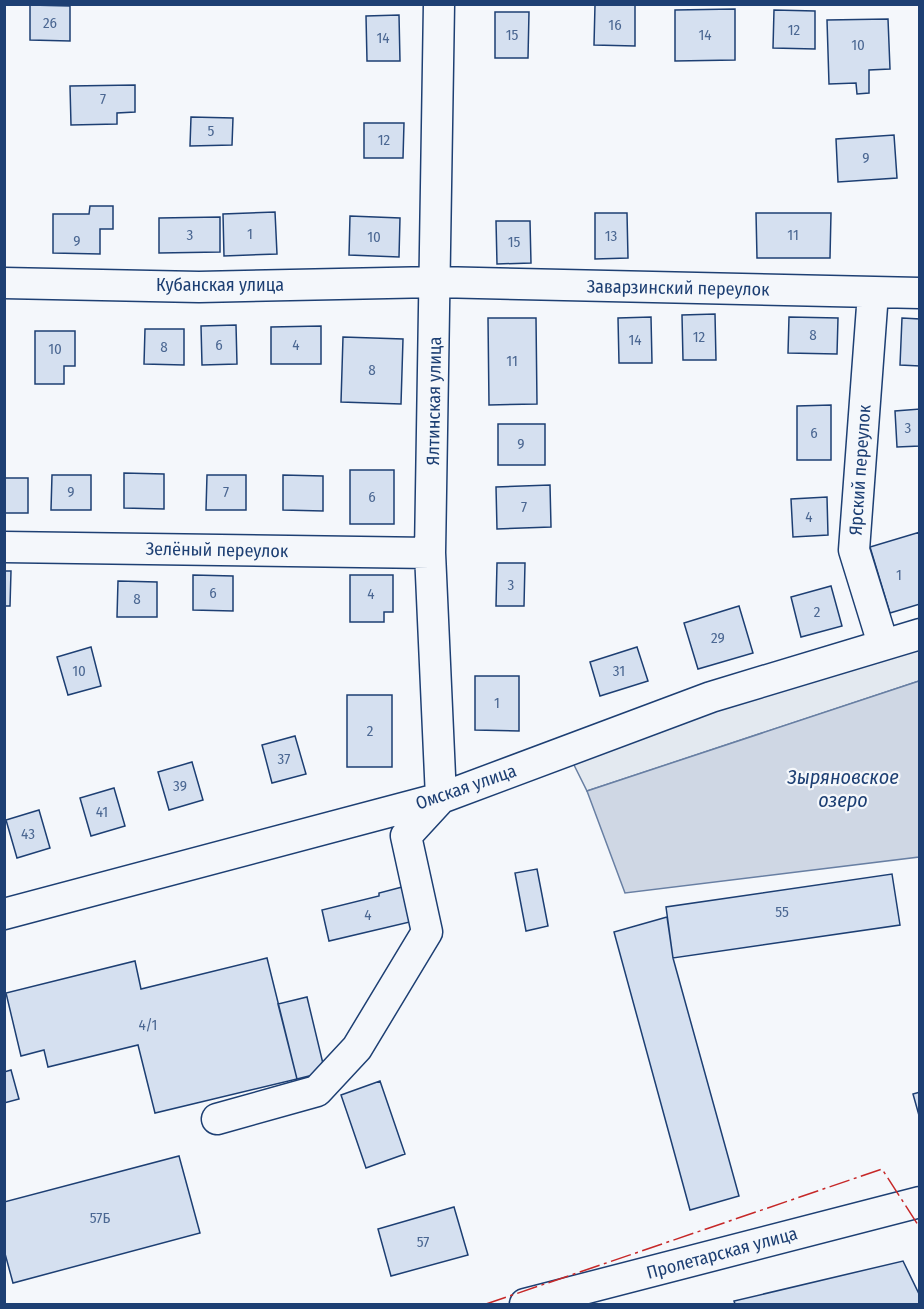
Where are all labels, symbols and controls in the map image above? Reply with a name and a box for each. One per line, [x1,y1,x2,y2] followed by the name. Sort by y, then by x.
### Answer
[43,14,57,32] house number: 26
[608,16,622,34] house number: 16
[788,21,801,39] house number: 12
[506,26,518,44] house number: 15
[698,26,712,44] house number: 14
[376,29,390,47] house number: 14
[851,36,865,54] house number: 10
[100,90,106,108] house number: 7
[208,122,215,140] house number: 5
[378,131,391,149] house number: 12
[862,149,870,167] house number: 9
[247,225,253,243] house number: 1
[187,226,194,244] house number: 3
[787,226,799,244] house number: 11
[605,227,618,245] house number: 13
[367,228,381,246] house number: 10
[73,232,81,250] house number: 9
[508,233,520,251] house number: 15
[156,274,284,296] street label: Кубанская улица
[586,275,770,301] street label: Заварзинский переулок
[809,326,817,344] house number: 8
[693,328,706,346] house number: 12
[628,331,642,349] house number: 14
[215,336,223,354] house number: 6
[292,336,300,354] house number: 4
[422,336,446,466] street label: Ялтинская улица
[160,338,168,356] house number: 8
[48,340,62,358] house number: 10
[506,352,518,370] house number: 11
[368,361,376,379] house number: 8
[844,403,876,536] street label: Ярский переулок
[905,419,912,437] house number: 3
[810,424,818,442] house number: 6
[517,435,525,453] house number: 9
[67,483,75,501] house number: 9
[223,483,229,501] house number: 7
[368,488,376,506] house number: 6
[521,498,527,516] house number: 7
[805,508,813,526] house number: 4
[145,538,289,562] street label: Зелёный переулок
[896,566,902,584] house number: 1
[508,576,515,594] house number: 3
[209,584,217,602] house number: 6
[367,585,375,603] house number: 4
[133,590,141,608] house number: 8
[814,603,821,621] house number: 2
[711,629,725,647] house number: 29
[72,662,86,680] house number: 10
[613,662,625,680] house number: 31
[494,694,500,712] house number: 1
[367,722,374,740] house number: 2
[278,750,290,768] house number: 37
[413,759,519,815] street label: Омская улица
[786,765,899,812] water label: Зыряновское озеро
[173,777,187,795] house number: 39
[96,803,108,821] house number: 41
[21,825,35,843] house number: 43
[775,903,789,921] house number: 55
[364,906,372,924] house number: 4
[139,1016,157,1034] house number: 4/1
[90,1209,110,1227] house number: 57Б
[644,1222,800,1284] street label: Пролетарская улица
[417,1233,429,1251] house number: 57

